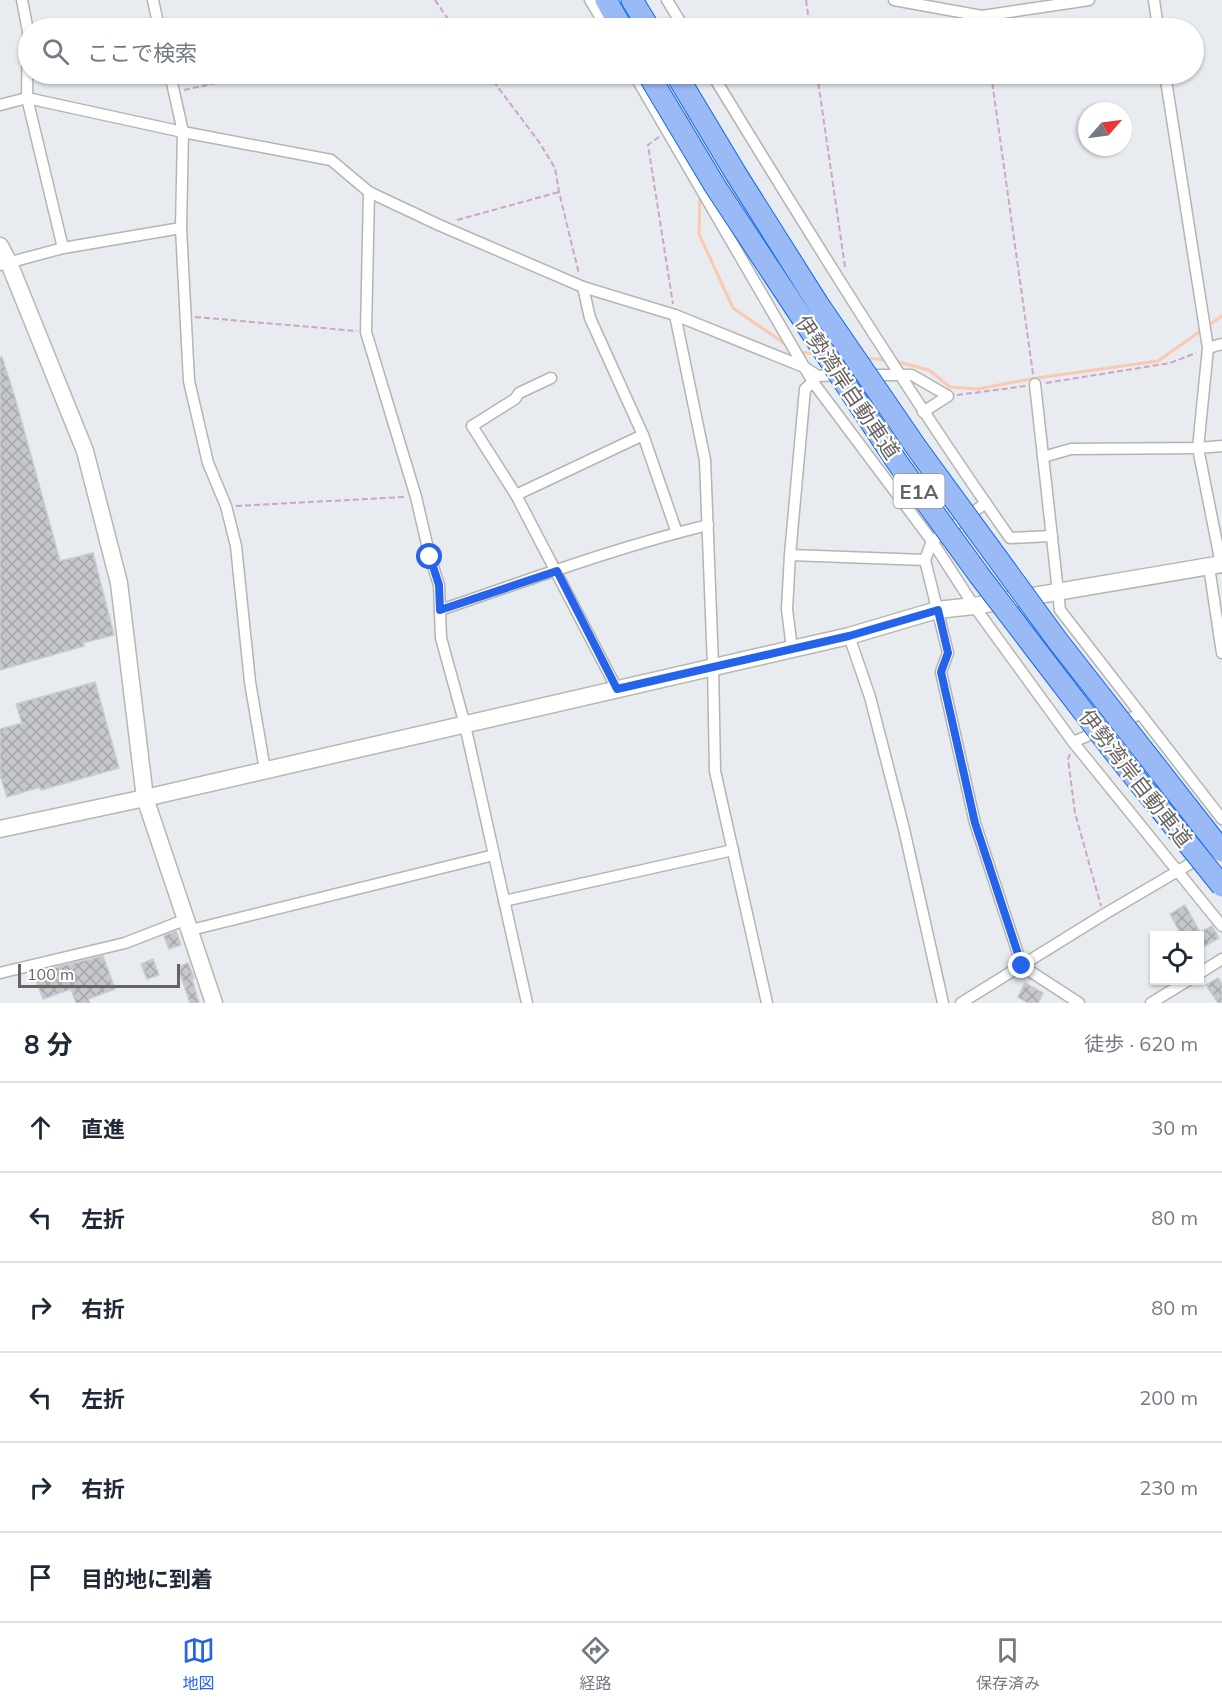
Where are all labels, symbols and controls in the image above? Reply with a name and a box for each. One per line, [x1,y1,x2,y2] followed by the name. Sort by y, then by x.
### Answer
[18,18,1204,84] search box
[39,35,72,68] icon: search
[87,39,197,67] text: ここで検索
[1078,102,1132,156] north arrow
[790,310,906,464] street label: 伊勢湾岸自動車道
[894,474,944,508] road number: E1A
[416,543,442,569] route start
[1074,704,1198,852] street label: 伊勢湾岸自動車道
[1150,931,1204,985] map controls
[1150,931,1204,985] button: locate
[1008,952,1034,978] route end
[18,961,180,989] scale bar
[27,964,74,984] text: 100 m
[24,1028,73,1061] text: 8 分
[1084,1031,1198,1056] text: 徒歩 · 620 m
[24,1111,57,1144] icon: ahead
[81,1115,125,1143] text: 直進
[1151,1115,1198,1140] text: 30 m
[24,1201,57,1234] icon: left
[81,1205,125,1233] text: 左折
[1151,1205,1198,1230] text: 80 m
[24,1291,57,1324] icon: right
[81,1295,125,1323] text: 右折
[1151,1295,1198,1320] text: 80 m
[24,1381,57,1414] icon: left
[81,1385,125,1413] text: 左折
[1139,1385,1198,1410] text: 200 m
[24,1471,57,1504] icon: right
[81,1475,125,1503] text: 右折
[1139,1475,1198,1500] text: 230 m
[24,1561,57,1594] icon: arrive
[81,1565,213,1593] text: 目的地に到着
[182,1634,215,1694] tab: 地図
[579,1634,612,1694] tab: 経路
[976,1634,1040,1694] tab: 保存済み

